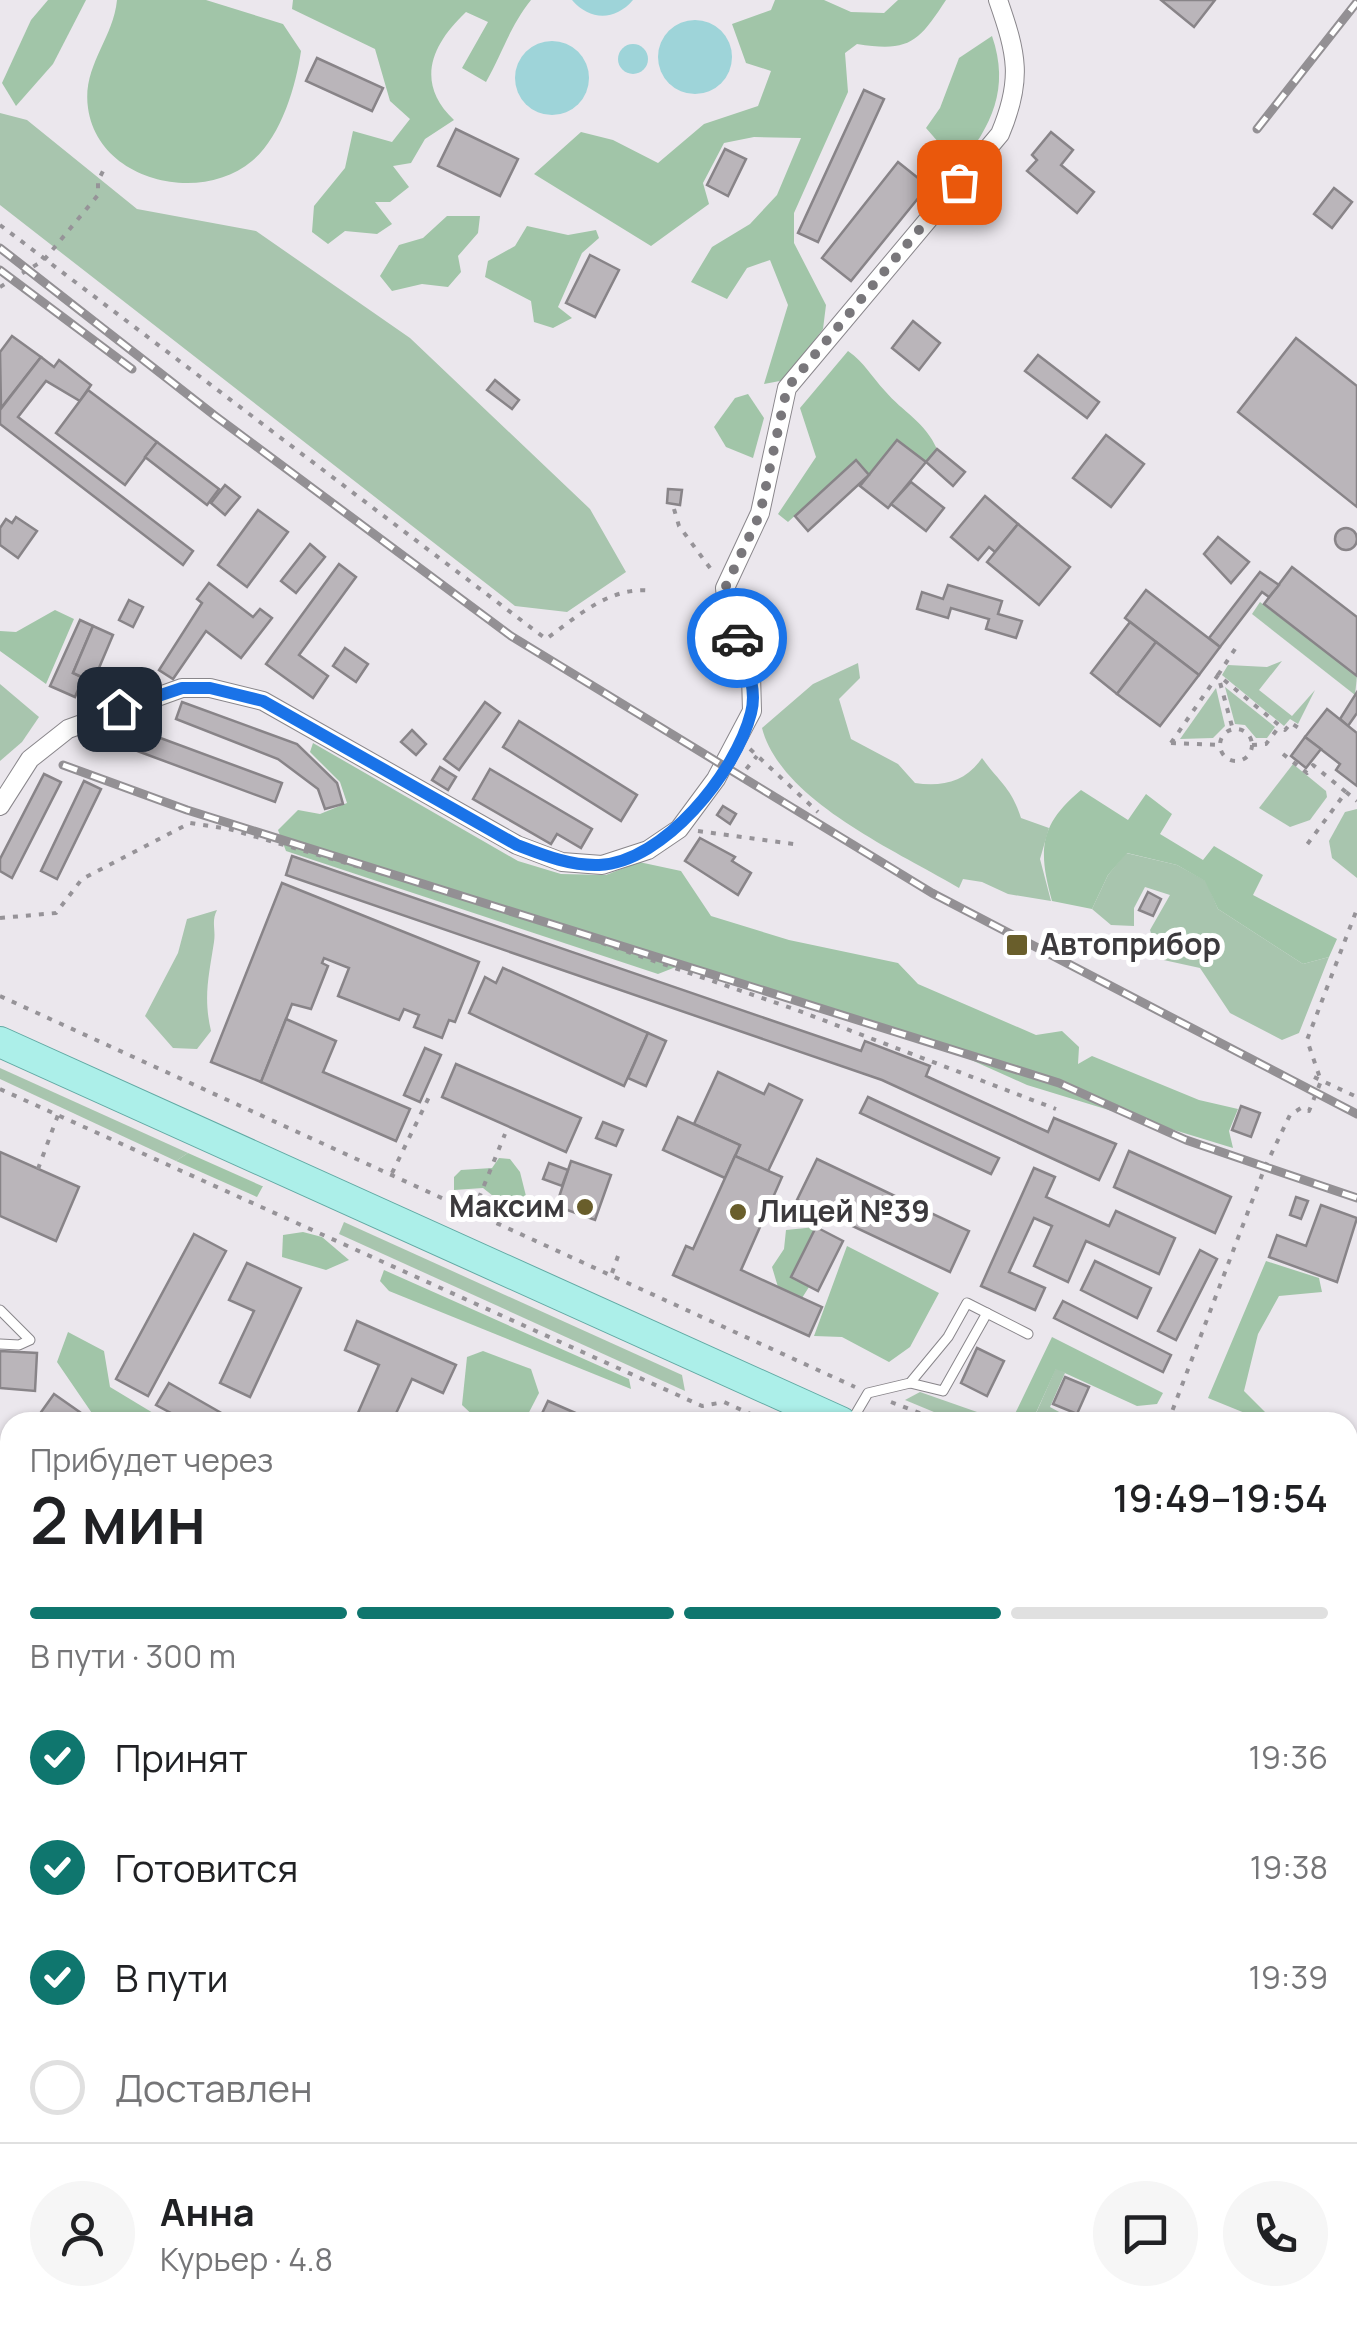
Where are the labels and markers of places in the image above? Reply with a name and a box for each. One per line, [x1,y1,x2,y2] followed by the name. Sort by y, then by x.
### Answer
[917,140,1002,225] pin
[77,667,162,752] pin
[1040,923,1221,964] place label: Автоприбор
[1004,932,1030,958] marker: Автоприбор
[449,1185,565,1226] place label: Максим
[758,1190,930,1231] place label: Лицей №39
[574,1196,596,1218] marker: Максим
[727,1201,749,1223] marker: Лицей №39

